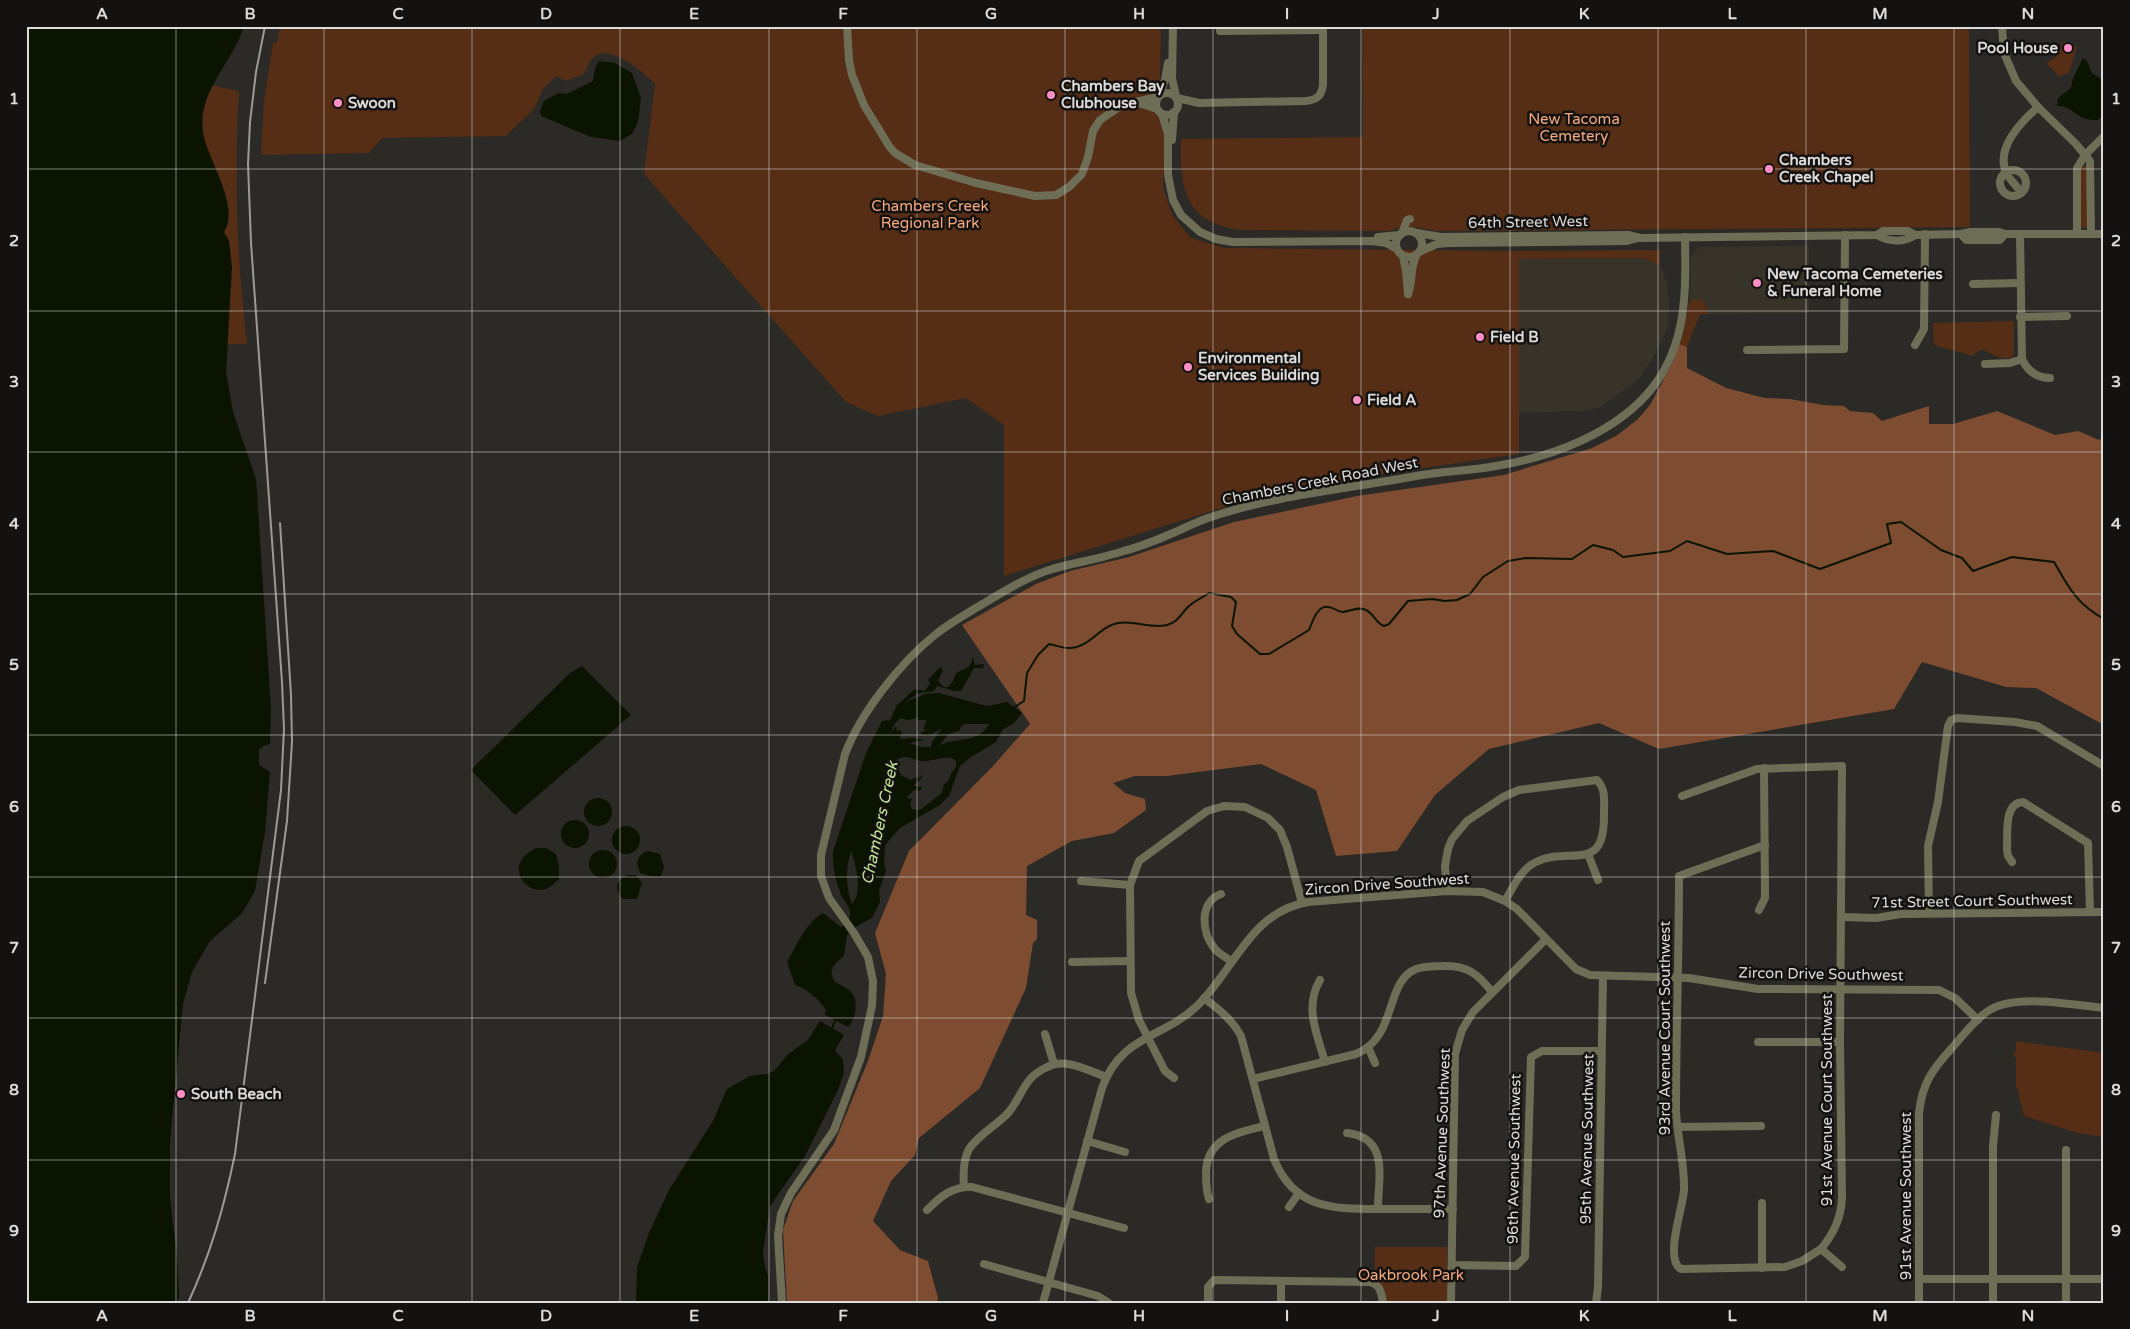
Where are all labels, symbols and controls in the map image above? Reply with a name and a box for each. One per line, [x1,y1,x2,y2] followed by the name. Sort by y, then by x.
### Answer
[96,4,108,24] text: A
[244,4,256,24] text: B
[392,4,404,24] text: C
[540,4,552,24] text: D
[689,4,699,24] text: E
[838,4,848,24] text: F
[985,4,997,24] text: G
[1133,4,1145,24] text: H
[1285,4,1289,24] text: I
[1431,4,1440,24] text: J
[1579,4,1590,24] text: K
[1727,4,1737,24] text: L
[1872,4,1888,24] text: M
[2022,4,2034,24] text: N
[1977,39,2059,57] place label: Pool House
[2062,42,2074,54] marker: Pool House
[1061,77,1164,112] place label: Chambers Bay Clubhouse
[9,89,19,109] text: 1
[1045,89,1057,101] marker: Chambers Bay Clubhouse
[2111,89,2121,109] text: 1
[348,94,396,112] place label: Swoon
[332,97,344,109] marker: Swoon
[1528,110,1620,145] park label: New Tacoma Cemetery
[1779,151,1874,187] place label: Chambers Creek Chapel
[1763,163,1775,175] marker: Chambers Creek Chapel
[871,197,989,232] park label: Chambers Creek Regional Park
[1468,212,1589,232] street label: 64th Street West
[9,231,19,251] text: 2
[2111,231,2121,251] text: 2
[1767,265,1943,300] place label: New Tacoma Cemeteries & Funeral Home
[1751,277,1763,289] marker: New Tacoma Cemeteries & Funeral Home
[1490,328,1539,346] place label: Field B
[1474,331,1486,343] marker: Field B
[1198,349,1319,385] place label: Environmental Services Building
[1182,361,1194,373] marker: Environmental Services Building
[9,372,19,392] text: 3
[2111,372,2121,392] text: 3
[1367,391,1416,409] place label: Field A
[1351,394,1363,406] marker: Field A
[1221,453,1420,509] street label: Chambers Creek Road West
[9,514,19,534] text: 4
[2111,514,2121,534] text: 4
[9,655,19,675] text: 5
[2111,655,2121,675] text: 5
[857,758,903,886] water label: Chambers Creek
[9,797,19,817] text: 6
[2111,797,2121,817] text: 6
[1304,869,1470,899] street label: Zircon Drive Southwest
[1871,890,2073,912] street label: 71st Street Court Southwest
[1656,920,1674,1135] street label: 93rd Avenue Court Southwest
[9,938,19,958] text: 7
[2111,938,2121,958] text: 7
[1738,964,1904,984] street label: Zircon Drive Southwest
[1818,994,1836,1206] street label: 91st Avenue Court Southwest
[1430,1047,1454,1219] street label: 97th Avenue Southwest
[1577,1053,1597,1224] street label: 95th Avenue Southwest
[1504,1073,1524,1244] street label: 96th Avenue Southwest
[9,1080,19,1100] text: 8
[2111,1080,2121,1100] text: 8
[191,1085,282,1103] place label: South Beach
[175,1088,187,1100] marker: South Beach
[1897,1111,1915,1280] street label: 91st Avenue Southwest
[9,1221,19,1241] text: 9
[2111,1221,2121,1241] text: 9
[1358,1266,1464,1284] park label: Oakbrook Park
[96,1306,108,1326] text: A
[244,1306,256,1326] text: B
[392,1306,404,1326] text: C
[540,1306,552,1326] text: D
[689,1306,699,1326] text: E
[838,1306,848,1326] text: F
[985,1306,997,1326] text: G
[1133,1306,1145,1326] text: H
[1285,1306,1289,1326] text: I
[1431,1306,1440,1326] text: J
[1579,1306,1590,1326] text: K
[1727,1306,1737,1326] text: L
[1872,1306,1888,1326] text: M
[2022,1306,2034,1326] text: N

